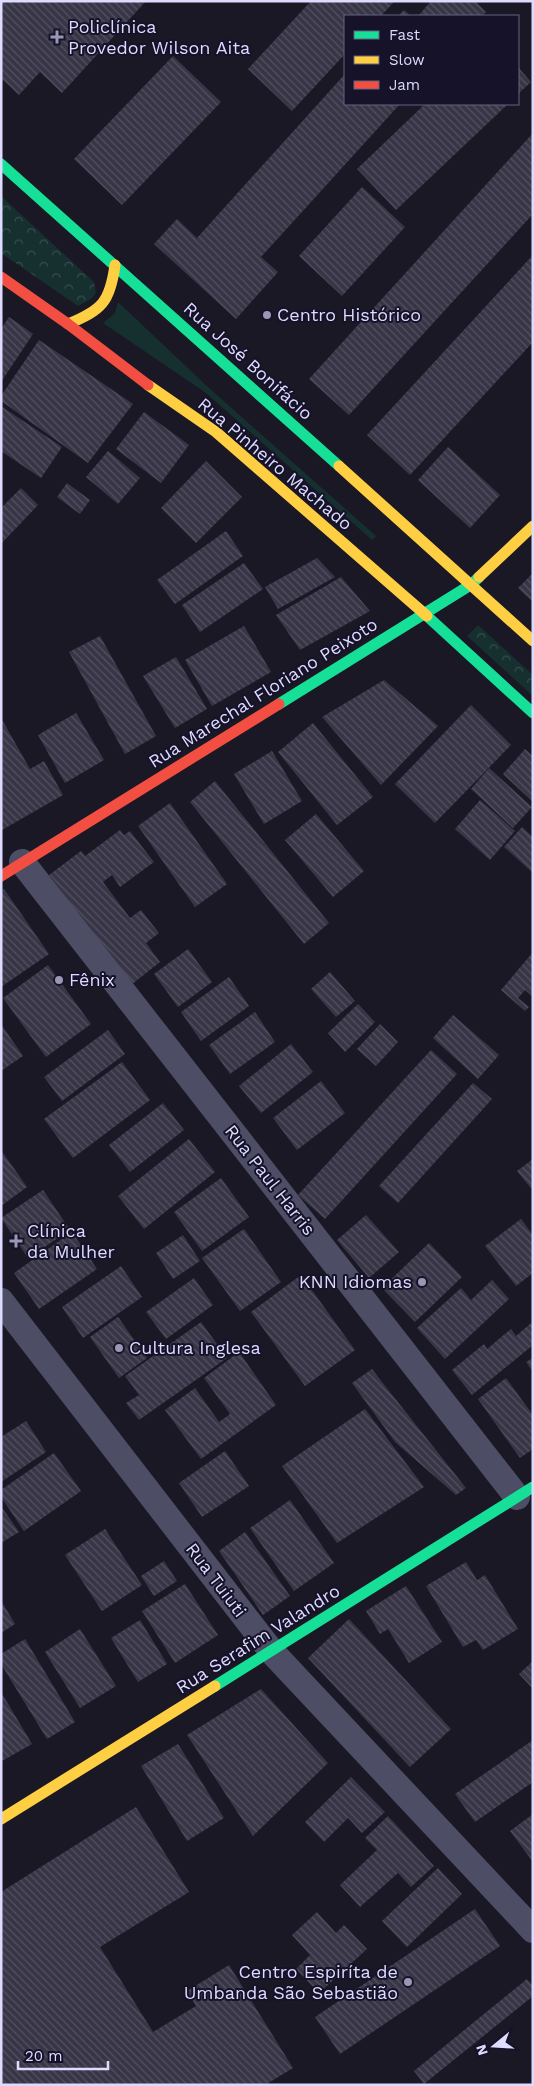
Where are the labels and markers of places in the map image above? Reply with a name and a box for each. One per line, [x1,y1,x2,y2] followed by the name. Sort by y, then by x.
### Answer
[68,16,250,58] place label: Policlínica Provedor Wilson Aita
[50,30,64,44] marker: Policlínica Provedor Wilson Aita
[277,304,421,325] place label: Centro Histórico
[261,309,273,321] marker: Centro Histórico
[69,969,115,990] place label: Fênix
[53,974,65,986] marker: Fênix
[27,1220,115,1262] place label: Clínica da Mulher
[9,1234,23,1248] marker: Clínica da Mulher
[299,1271,412,1292] place label: KNN Idiomas
[416,1276,428,1288] marker: KNN Idiomas
[129,1337,261,1358] place label: Cultura Inglesa
[113,1342,125,1354] marker: Cultura Inglesa
[184,1961,398,2003] place label: Centro Espiríta de Umbanda São Sebastião
[402,1976,414,1988] marker: Centro Espiríta de Umbanda São Sebastião

